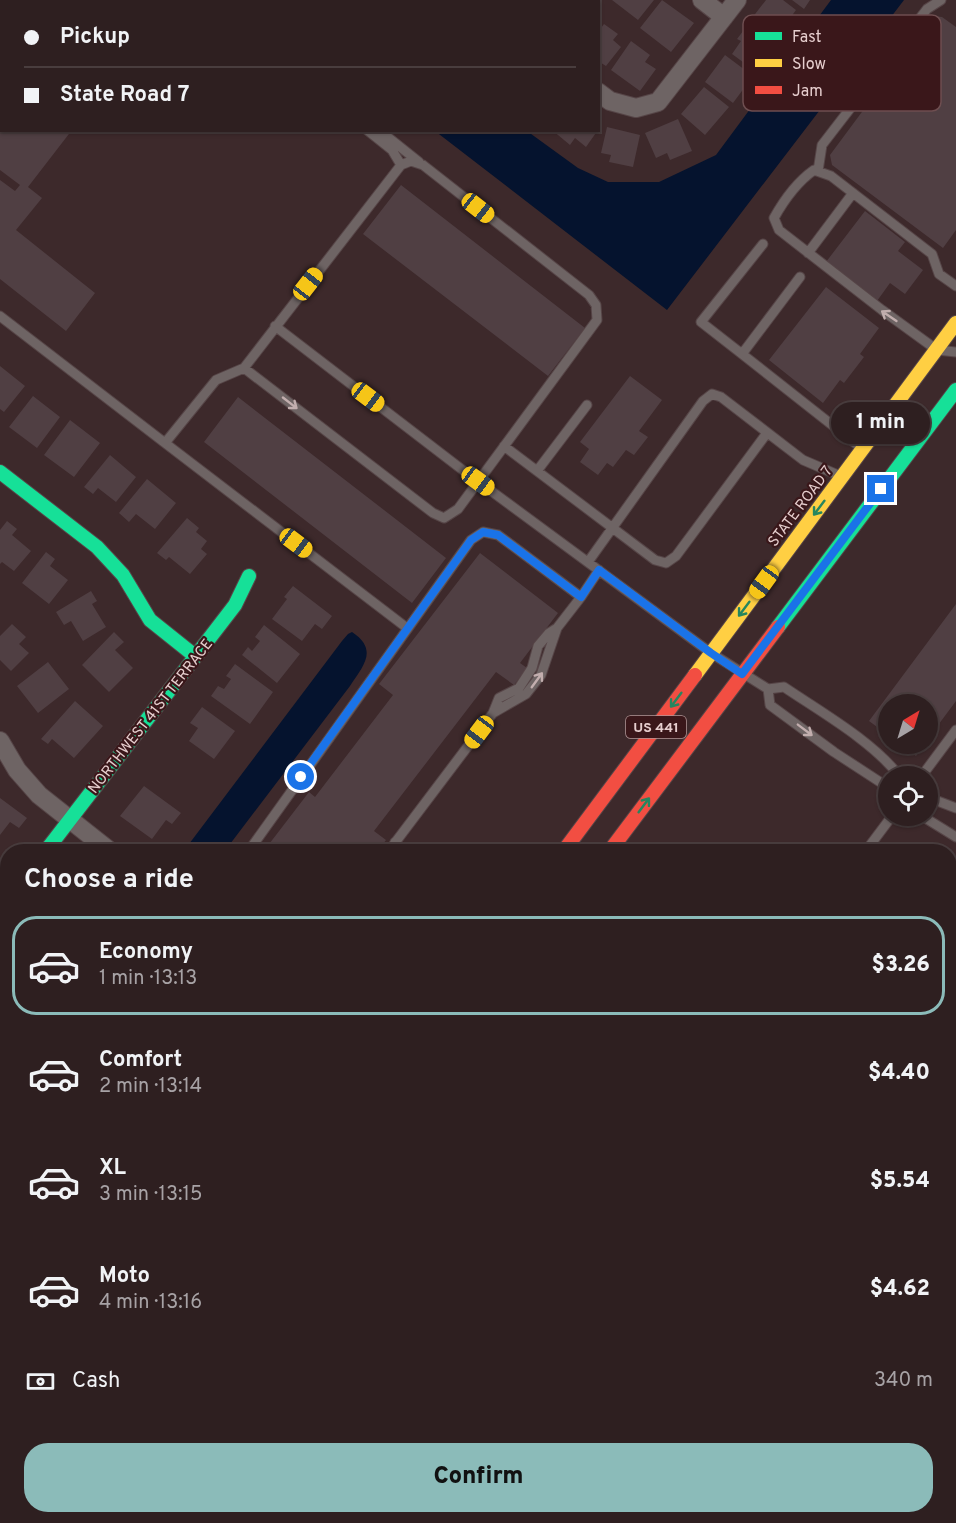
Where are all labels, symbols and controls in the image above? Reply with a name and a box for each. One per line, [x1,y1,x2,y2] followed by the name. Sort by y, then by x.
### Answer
[743,15,941,111] legend
[60,24,130,51] text: Pickup
[792,28,822,48] text: Fast
[792,55,826,75] text: Slow
[60,82,189,109] text: State Road 7
[792,82,823,102] text: Jam
[458,190,498,226] car
[290,264,326,304] car
[881,309,898,322] one-way arrow
[348,379,388,415] car
[282,397,298,410] one-way arrow
[832,402,930,444] callout: 1 min
[856,410,905,436] text: 1 min
[458,463,498,499] car
[765,463,838,551] street label: STATE ROAD 7
[867,475,894,502] route end
[813,500,825,516] one-way arrow
[276,525,316,561] car
[746,562,782,602] car
[738,600,751,616] one-way arrow
[85,636,218,798] street label: NORTHWEST 41ST TERRACE
[530,672,543,688] one-way arrow
[670,692,683,708] one-way arrow
[878,694,938,754] north arrow
[878,694,938,826] map controls
[461,712,497,752] car
[626,716,686,738] road number: US 441
[796,724,812,737] one-way arrow
[287,763,314,790] route start
[878,766,938,826] button: locate
[637,798,650,814] one-way arrow
[24,863,194,897] text: Choose a ride
[27,939,81,993] icon: car
[99,939,193,966] text: Economy
[872,952,930,979] text: $3.26
[99,966,197,992] text: 1 min · 13:13
[27,1047,81,1101] icon: car
[99,1047,182,1074] text: Comfort
[868,1060,930,1087] text: $4.40
[99,1074,202,1100] text: 2 min · 13:14
[27,1155,81,1209] icon: car
[99,1155,126,1182] text: XL
[870,1168,930,1195] text: $5.54
[99,1182,202,1208] text: 3 min · 13:15
[27,1263,81,1317] icon: car
[99,1263,150,1290] text: Moto
[870,1276,930,1303] text: $4.62
[99,1290,202,1316] text: 4 min · 13:16
[24,1365,57,1398] icon: cash
[72,1368,121,1395] text: Cash
[874,1368,933,1394] text: 340 m
[24,1443,933,1512] button: Confirm

